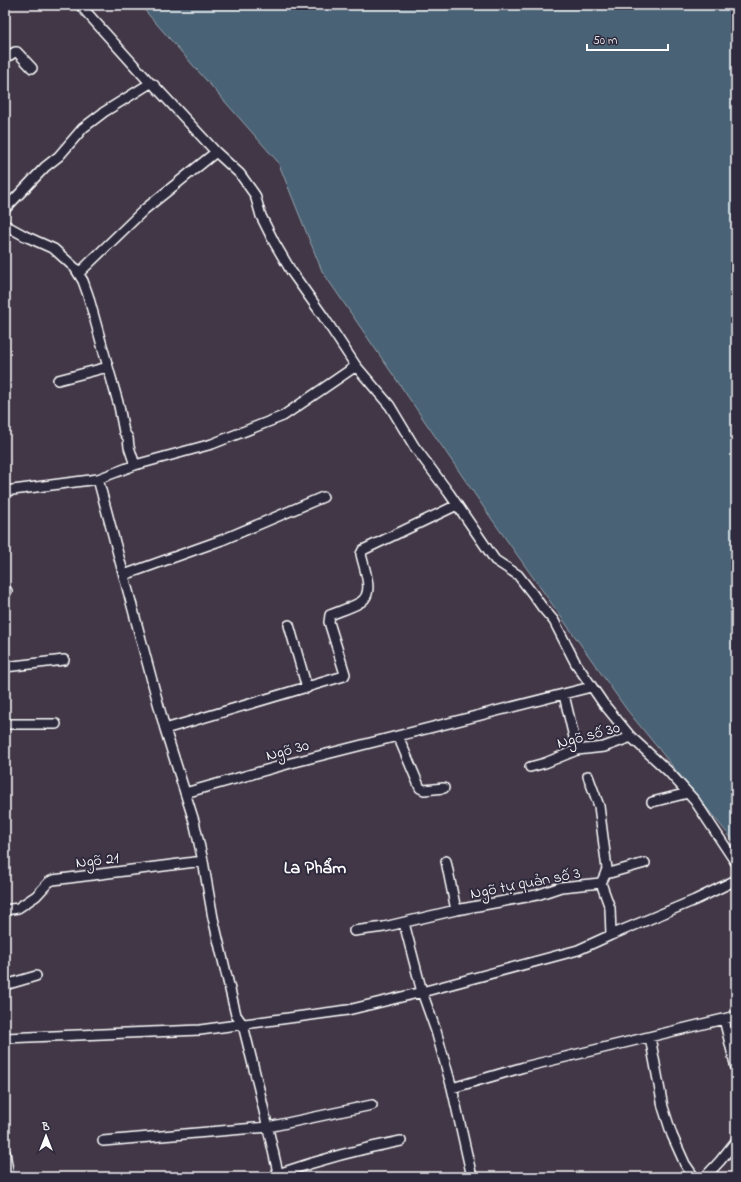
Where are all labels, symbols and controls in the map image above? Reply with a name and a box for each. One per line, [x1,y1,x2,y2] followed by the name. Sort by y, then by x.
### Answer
[587,26,668,52] scale bar
[593,32,617,50] text: 50 m
[554,716,623,756] street label: Ngõ số 30
[263,734,312,768] street label: Ngõ 30
[74,846,120,876] street label: Ngõ 21
[284,856,346,882] district label: La Phẩm
[468,862,582,906] street label: Ngõ tự quản số 3
[26,1116,66,1156] north arrow
[41,1119,50,1135] text: B

